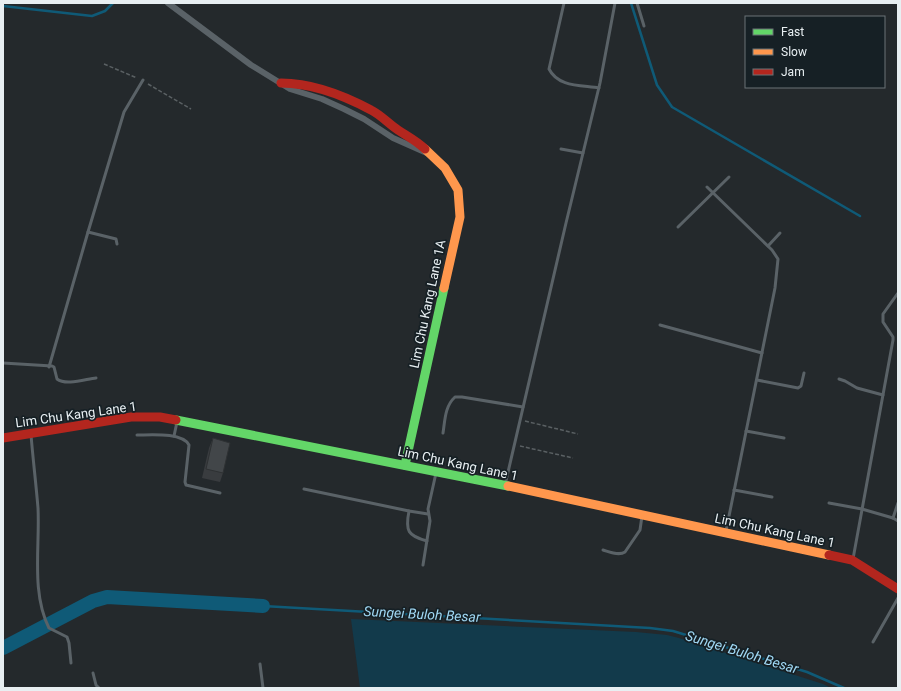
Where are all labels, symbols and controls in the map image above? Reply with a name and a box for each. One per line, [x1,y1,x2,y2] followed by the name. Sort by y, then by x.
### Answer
[745,16,885,88] legend
[781,25,804,39] text: Fast
[781,45,807,59] text: Slow
[781,65,805,79] text: Jam
[407,238,449,370] street label: Lim Chu Kang Lane 1A
[14,399,138,430] street label: Lim Chu Kang Lane 1
[396,443,519,484] street label: Lim Chu Kang Lane 1
[713,510,836,551] street label: Lim Chu Kang Lane 1
[363,603,481,625] water label: Sungei Buloh Besar
[684,627,801,677] water label: Sungei Buloh Besar

